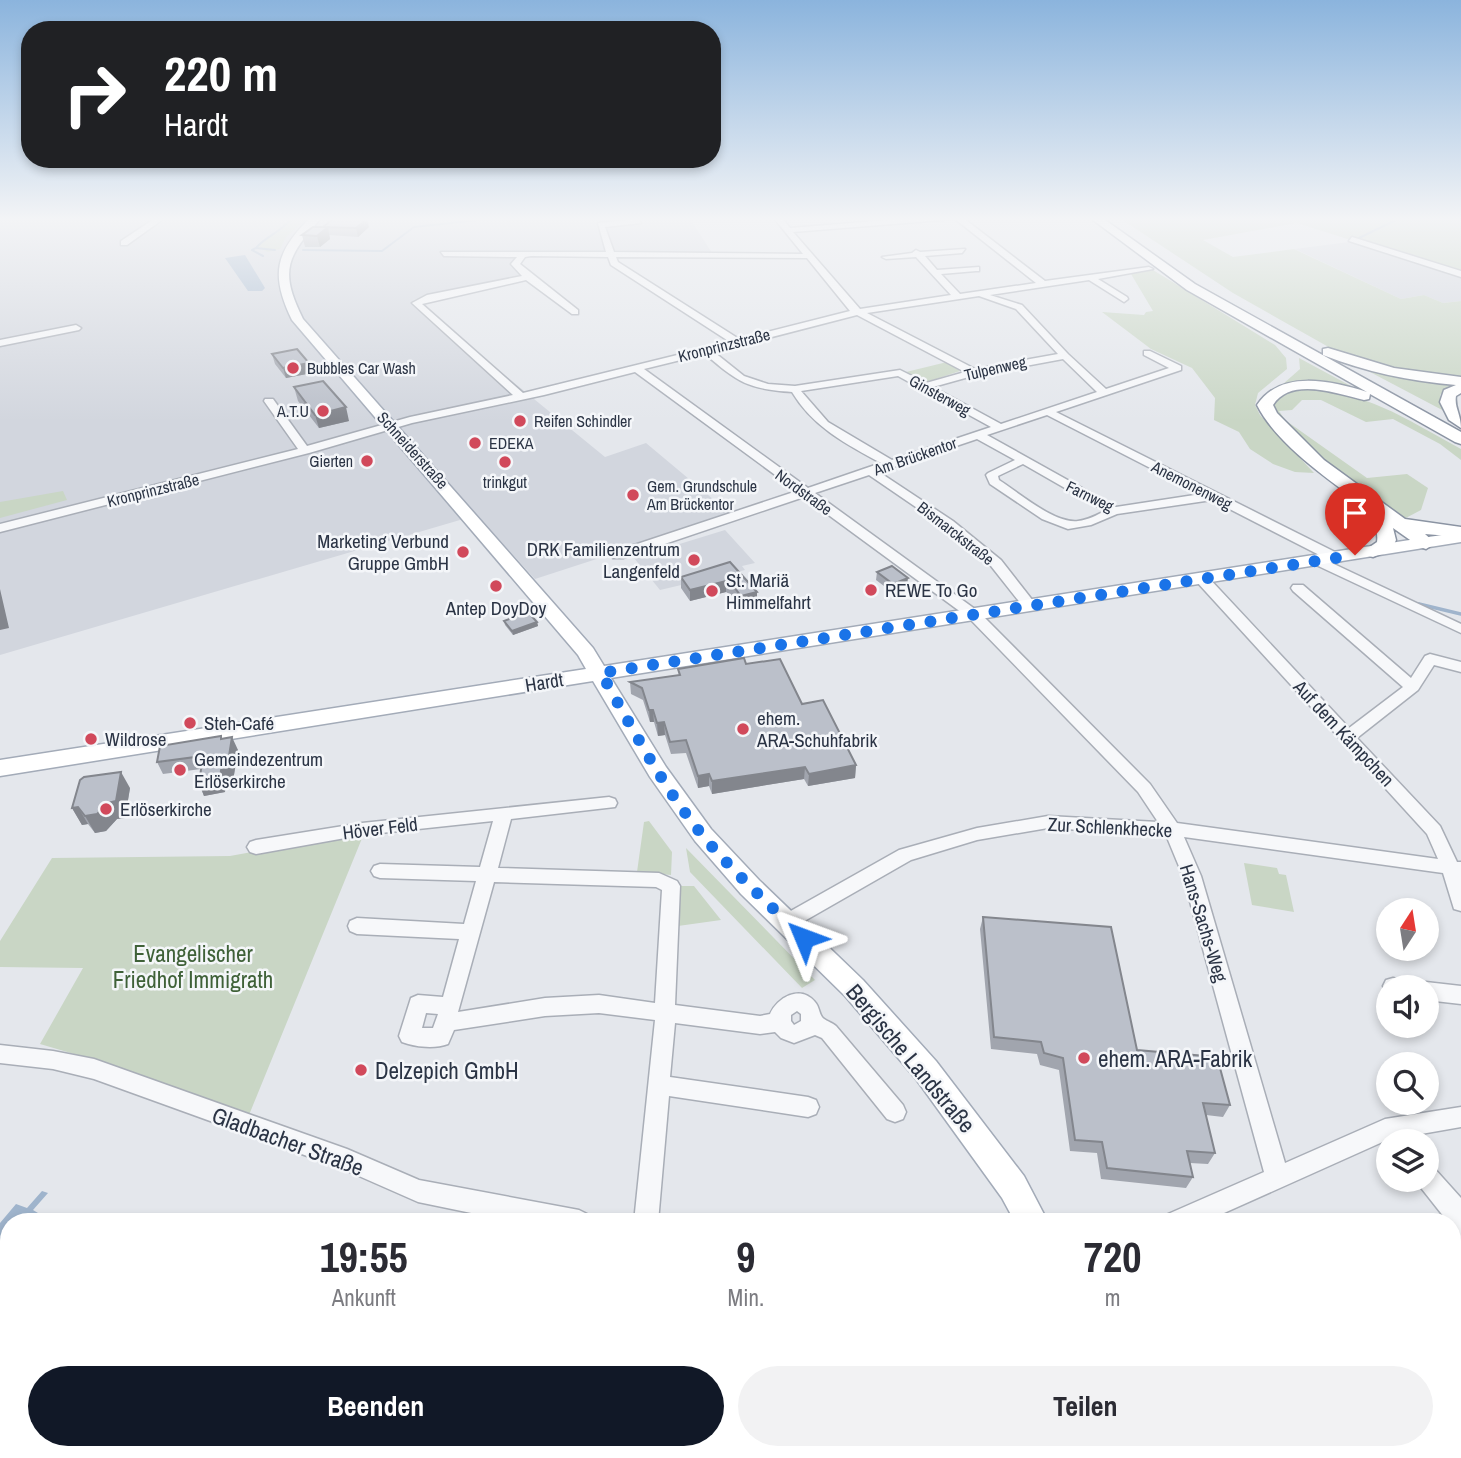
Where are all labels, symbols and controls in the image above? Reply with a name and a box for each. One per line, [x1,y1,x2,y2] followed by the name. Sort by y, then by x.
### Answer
[164,40,278,106] text: 220 m
[49,49,140,140] icon: right
[164,103,228,146] text: Hardt
[676,323,772,367] street label: Kronprinzstraße
[962,350,1029,386] street label: Tulpenweg
[307,357,416,379] place label: Bubbles Car Wash
[285,360,301,376] marker: Bubbles Car Wash
[905,369,975,421] street label: Ginsterweg
[276,400,309,422] place label: A.T.U
[315,403,331,419] marker: A.T.U
[372,407,454,493] street label: Schneiderstraße
[534,410,632,432] place label: Reifen Schindler
[512,413,528,429] marker: Reifen Schindler
[869,431,960,481] street label: Am Brückentor
[489,432,534,454] place label: EDEKA
[467,435,483,451] marker: EDEKA
[309,450,353,472] place label: Gierten
[359,453,375,469] marker: Gierten
[497,454,513,470] marker: trinkgut
[1147,455,1237,515] street label: Anemonenweg
[771,464,837,520] street label: Nordstraße
[105,468,201,512] street label: Kronprinzstraße
[483,471,527,493] place label: trinkgut
[646,475,757,515] place label: Gem. Grundschule Am Brückentor
[1063,475,1118,517] street label: Farnweg
[1325,483,1385,555] pin
[625,487,641,503] marker: Gem. Grundschule Am Brückentor
[1336,494,1374,532] icon: arrive
[913,496,999,570] street label: Bismarckstraße
[317,528,449,576] place label: Marketing Verbund Gruppe GmbH
[527,536,680,584] place label: DRK Familienzentrum Langenfeld
[455,544,471,560] marker: Marketing Verbund Gruppe GmbH
[686,552,702,568] marker: DRK Familienzentrum Langenfeld
[726,567,812,615] place label: St. Mariä Himmelfahrt
[885,577,977,603] place label: REWE To Go
[488,578,504,594] marker: Antep DoyDoy
[863,582,879,598] marker: REWE To Go
[704,583,720,599] marker: St. Mariä Himmelfahrt
[445,595,546,621] place label: Antep DoyDoy
[523,666,565,698] street label: Hardt
[1287,673,1400,792] street label: Auf dem Kämpchen
[756,705,878,753] place label: ehem. ARA-Schuhfabrik
[204,710,274,736] place label: Steh-Café
[182,715,198,731] marker: Steh-Café
[735,721,751,737] marker: ehem. ARA-Schuhfabrik
[105,726,166,752] place label: Wildrose
[83,731,99,747] marker: Wildrose
[194,746,323,794] place label: Gemeindezentrum Erlöserkirche
[172,762,188,778] marker: Gemeindezentrum Erlöserkirche
[120,796,212,822] place label: Erlöserkirche
[98,801,114,817] marker: Erlöserkirche
[341,811,419,845] street label: Höver Feld
[1047,811,1173,843] street label: Zur Schlenkhecke
[1174,861,1234,985] street label: Hans-Sachs-Weg
[1376,898,1438,961] north arrow
[1376,898,1439,1192] map controls
[767,901,841,975] position arrow
[113,938,273,995] park label: Evangelischer Friedhof Immigrath
[1376,975,1439,1038] button: sound
[839,977,983,1139] street label: Bergische Landstraße
[1098,1043,1253,1074] place label: ehem. ARA-Fabrik
[1076,1050,1092,1066] marker: ehem. ARA-Fabrik
[1376,1052,1439,1115] button: search
[375,1055,519,1086] place label: Delzepich GmbH
[353,1062,369,1078] marker: Delzepich GmbH
[208,1099,368,1183] street label: Gladbacher Straße
[1376,1129,1439,1192] button: layers
[320,1229,408,1285] text: 19:55
[736,1229,755,1285] text: 9
[1084,1229,1141,1285] text: 720
[332,1282,396,1313] text: Ankunft
[727,1282,764,1313] text: Min.
[1105,1282,1120,1313] text: m
[28,1366,724,1446] button: Beenden
[738,1366,1433,1446] button: Teilen

